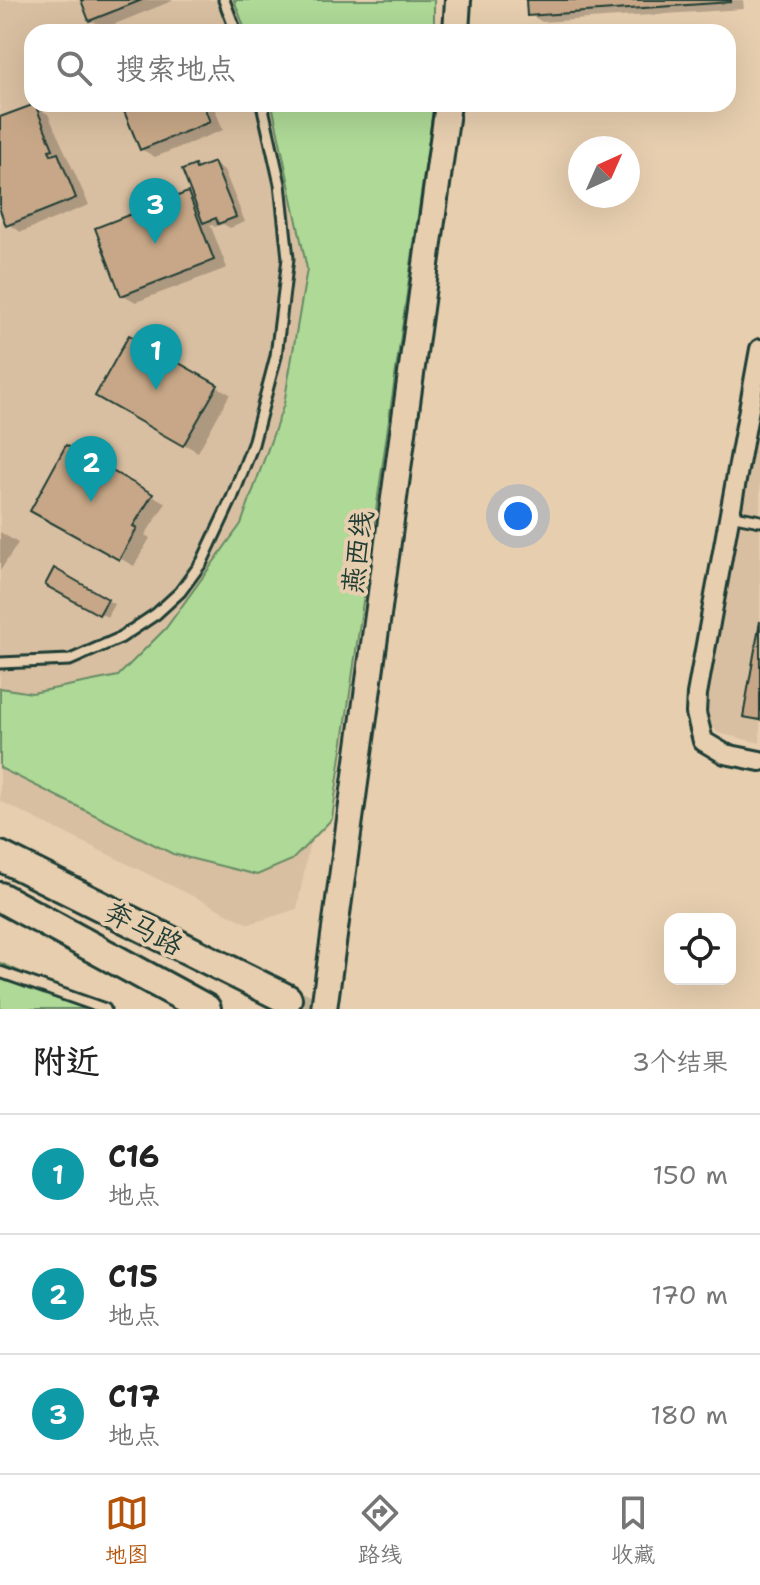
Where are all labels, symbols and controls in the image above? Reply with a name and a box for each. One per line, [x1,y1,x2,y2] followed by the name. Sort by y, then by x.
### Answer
[24,24,736,112] search box
[52,46,96,90] icon: search
[116,48,236,89] text: 搜索地点
[568,136,640,208] north arrow
[129,178,181,244] pin: 3
[130,324,182,390] pin: 1
[65,436,117,502] pin: 2
[498,496,538,536] your location
[332,508,382,596] street label: 燕西线
[98,892,190,964] street label: 奔马路
[664,913,736,985] map controls
[664,913,736,985] button: locate
[32,1038,100,1084] text: 附近
[632,1044,728,1079] text: 3个结果
[108,1136,160,1177] text: C16
[52,1157,64,1192] text: 1
[652,1157,728,1192] text: 150 m
[108,1177,160,1212] text: 地点
[108,1256,158,1297] text: C15
[49,1277,67,1312] text: 2
[651,1277,728,1312] text: 170 m
[108,1297,160,1332] text: 地点
[108,1376,160,1417] text: C17
[49,1397,67,1432] text: 3
[650,1397,728,1432] text: 180 m
[108,1417,160,1452] text: 地点
[105,1491,149,1569] tab: 地图
[358,1491,402,1569] tab: 路线
[611,1491,655,1569] tab: 收藏

